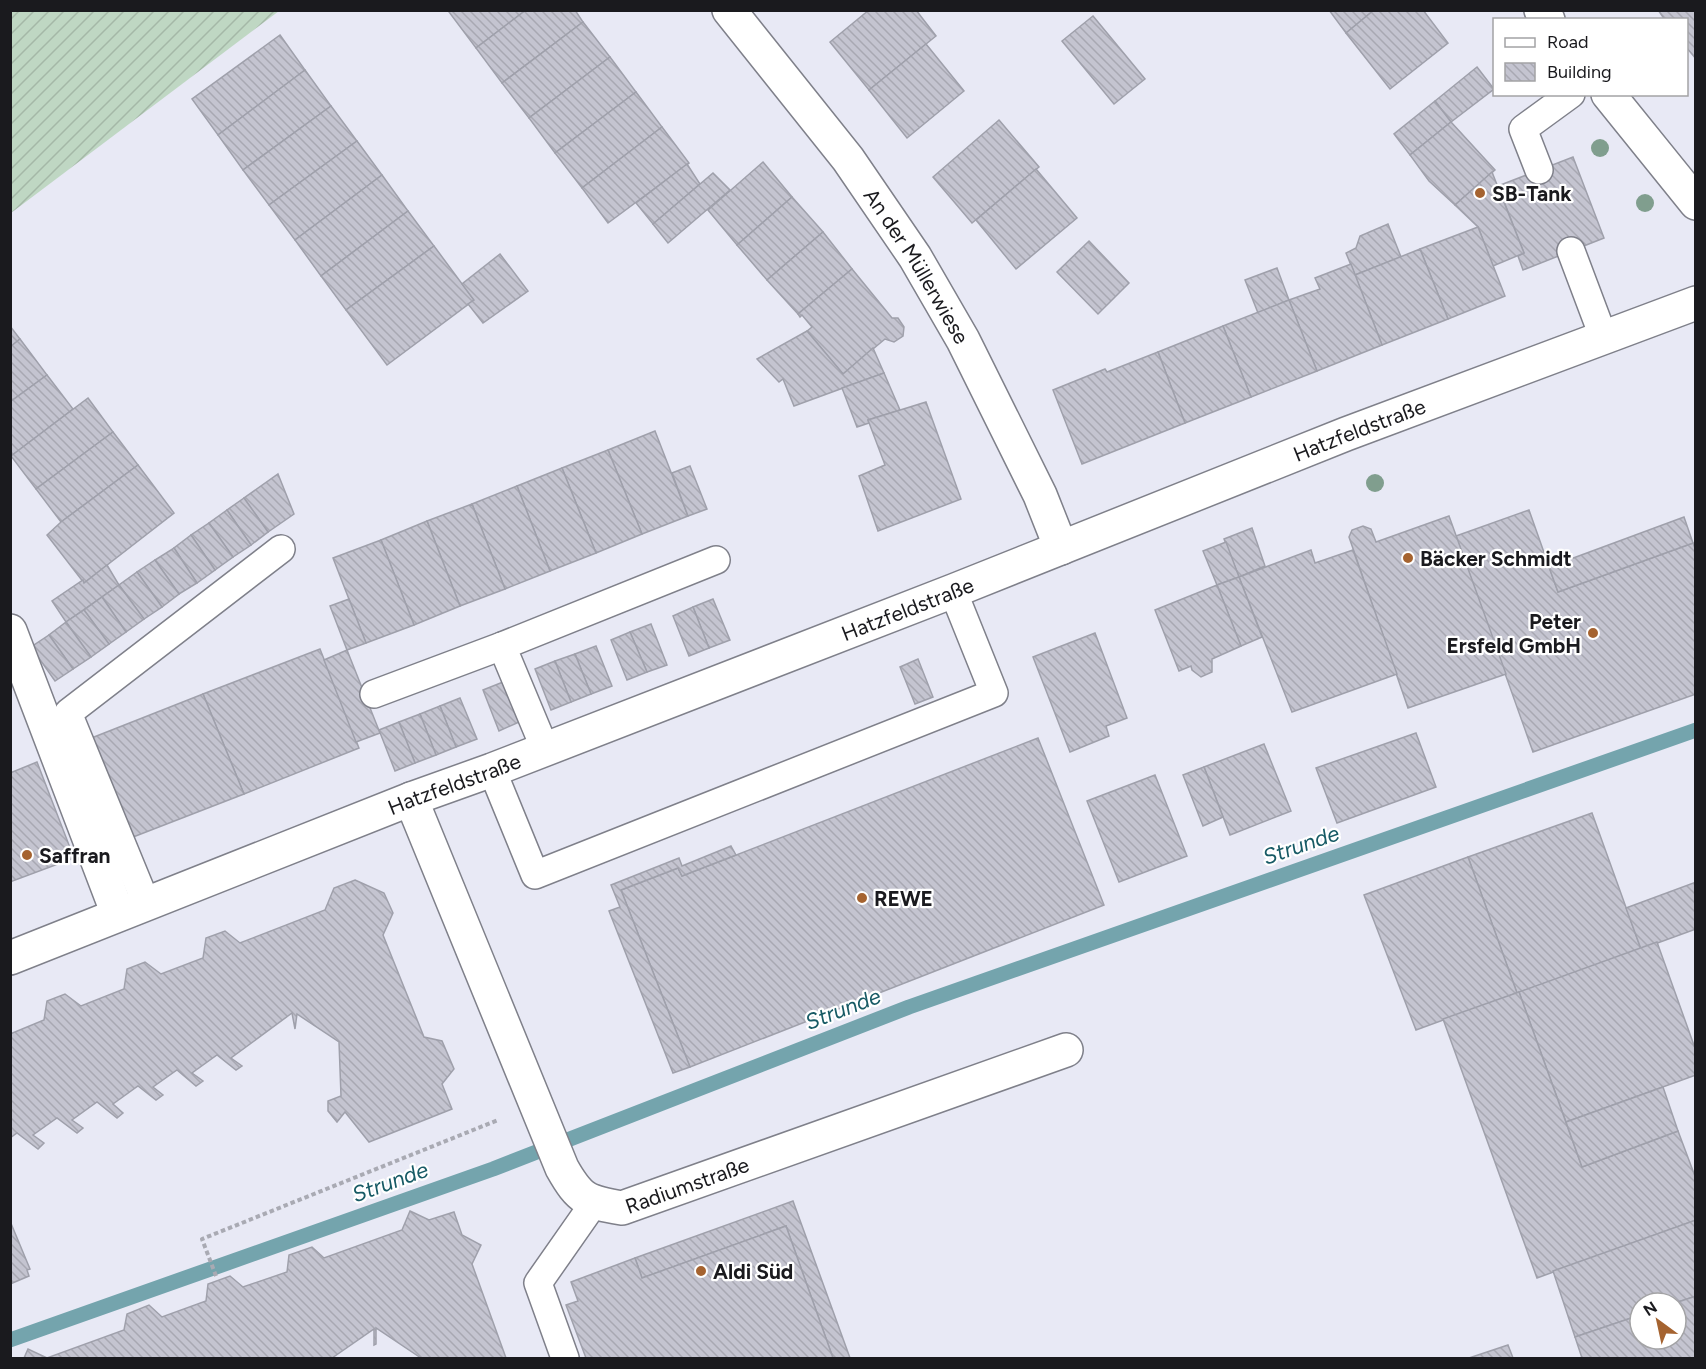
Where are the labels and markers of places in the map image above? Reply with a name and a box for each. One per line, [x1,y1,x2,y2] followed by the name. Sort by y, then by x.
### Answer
[1492,181,1572,206] place label: SB-Tank
[1473,186,1487,200] marker: SB-Tank
[1420,546,1572,571] place label: Bäcker Schmidt
[1401,551,1415,565] marker: Bäcker Schmidt
[1446,609,1581,658] place label: Peter Ersfeld GmbH
[1586,626,1600,640] marker: Peter Ersfeld GmbH
[39,843,111,868] place label: Saffran
[20,848,34,862] marker: Saffran
[874,886,933,911] place label: REWE
[855,891,869,905] marker: REWE
[713,1259,793,1284] place label: Aldi Süd
[694,1264,708,1278] marker: Aldi Süd

